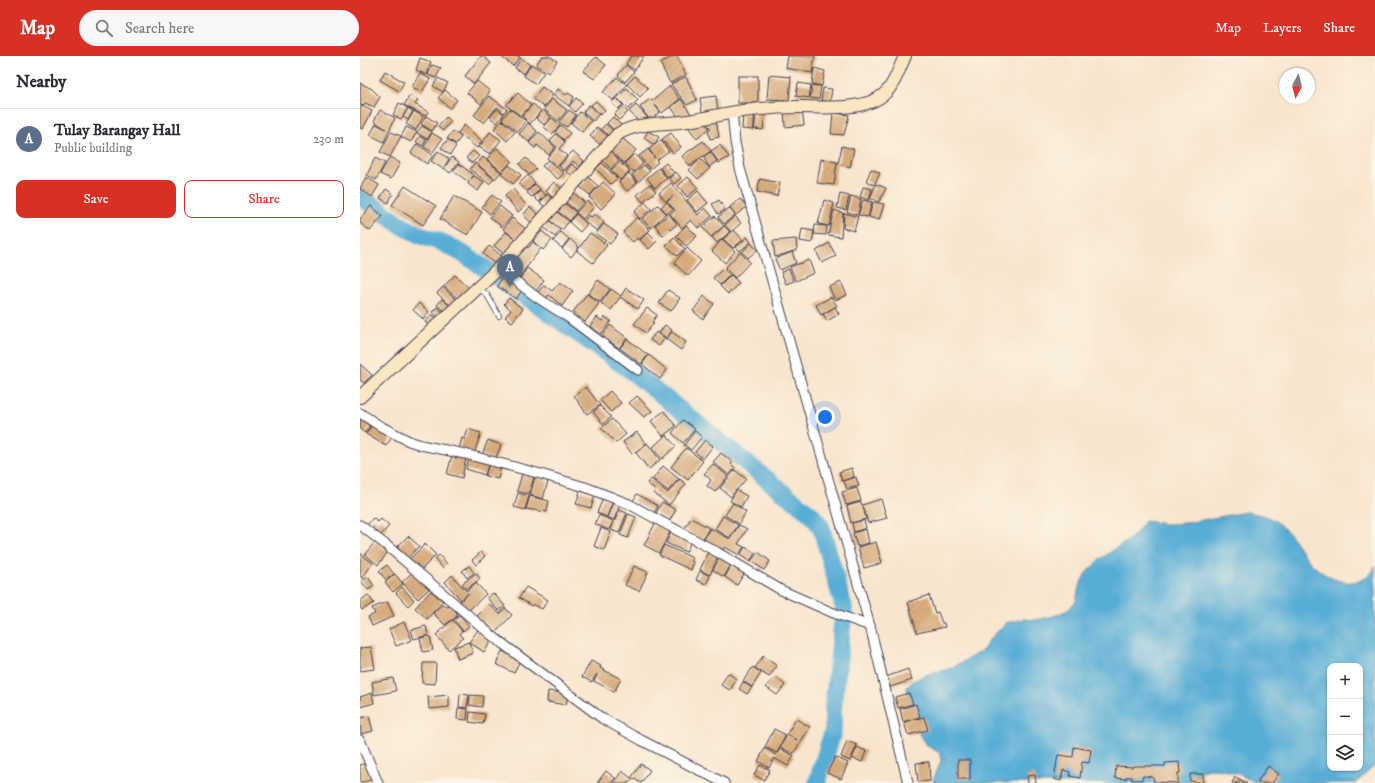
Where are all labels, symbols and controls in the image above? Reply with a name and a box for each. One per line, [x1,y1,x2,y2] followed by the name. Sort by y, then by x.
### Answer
[79,10,359,46] search box
[20,17,55,40] text: Map
[93,17,115,39] icon: search
[125,19,194,38] text: Search here
[1215,19,1241,37] text: Map
[1263,19,1301,37] text: Layers
[1323,19,1355,37] text: Share
[1279,68,1315,104] north arrow
[16,71,66,93] text: Nearby
[54,121,180,140] text: Tulay Barangay Hall
[25,131,33,147] text: A
[313,131,344,147] text: 230 m
[54,140,132,156] text: Public building
[16,180,176,218] button: Save
[184,180,344,218] button: Share
[497,254,523,287] pin: A
[815,407,835,427] your location
[1327,663,1363,771] map controls
[1327,663,1363,699] button: +
[1327,699,1363,735] button: −
[1327,735,1363,771] button: layers

